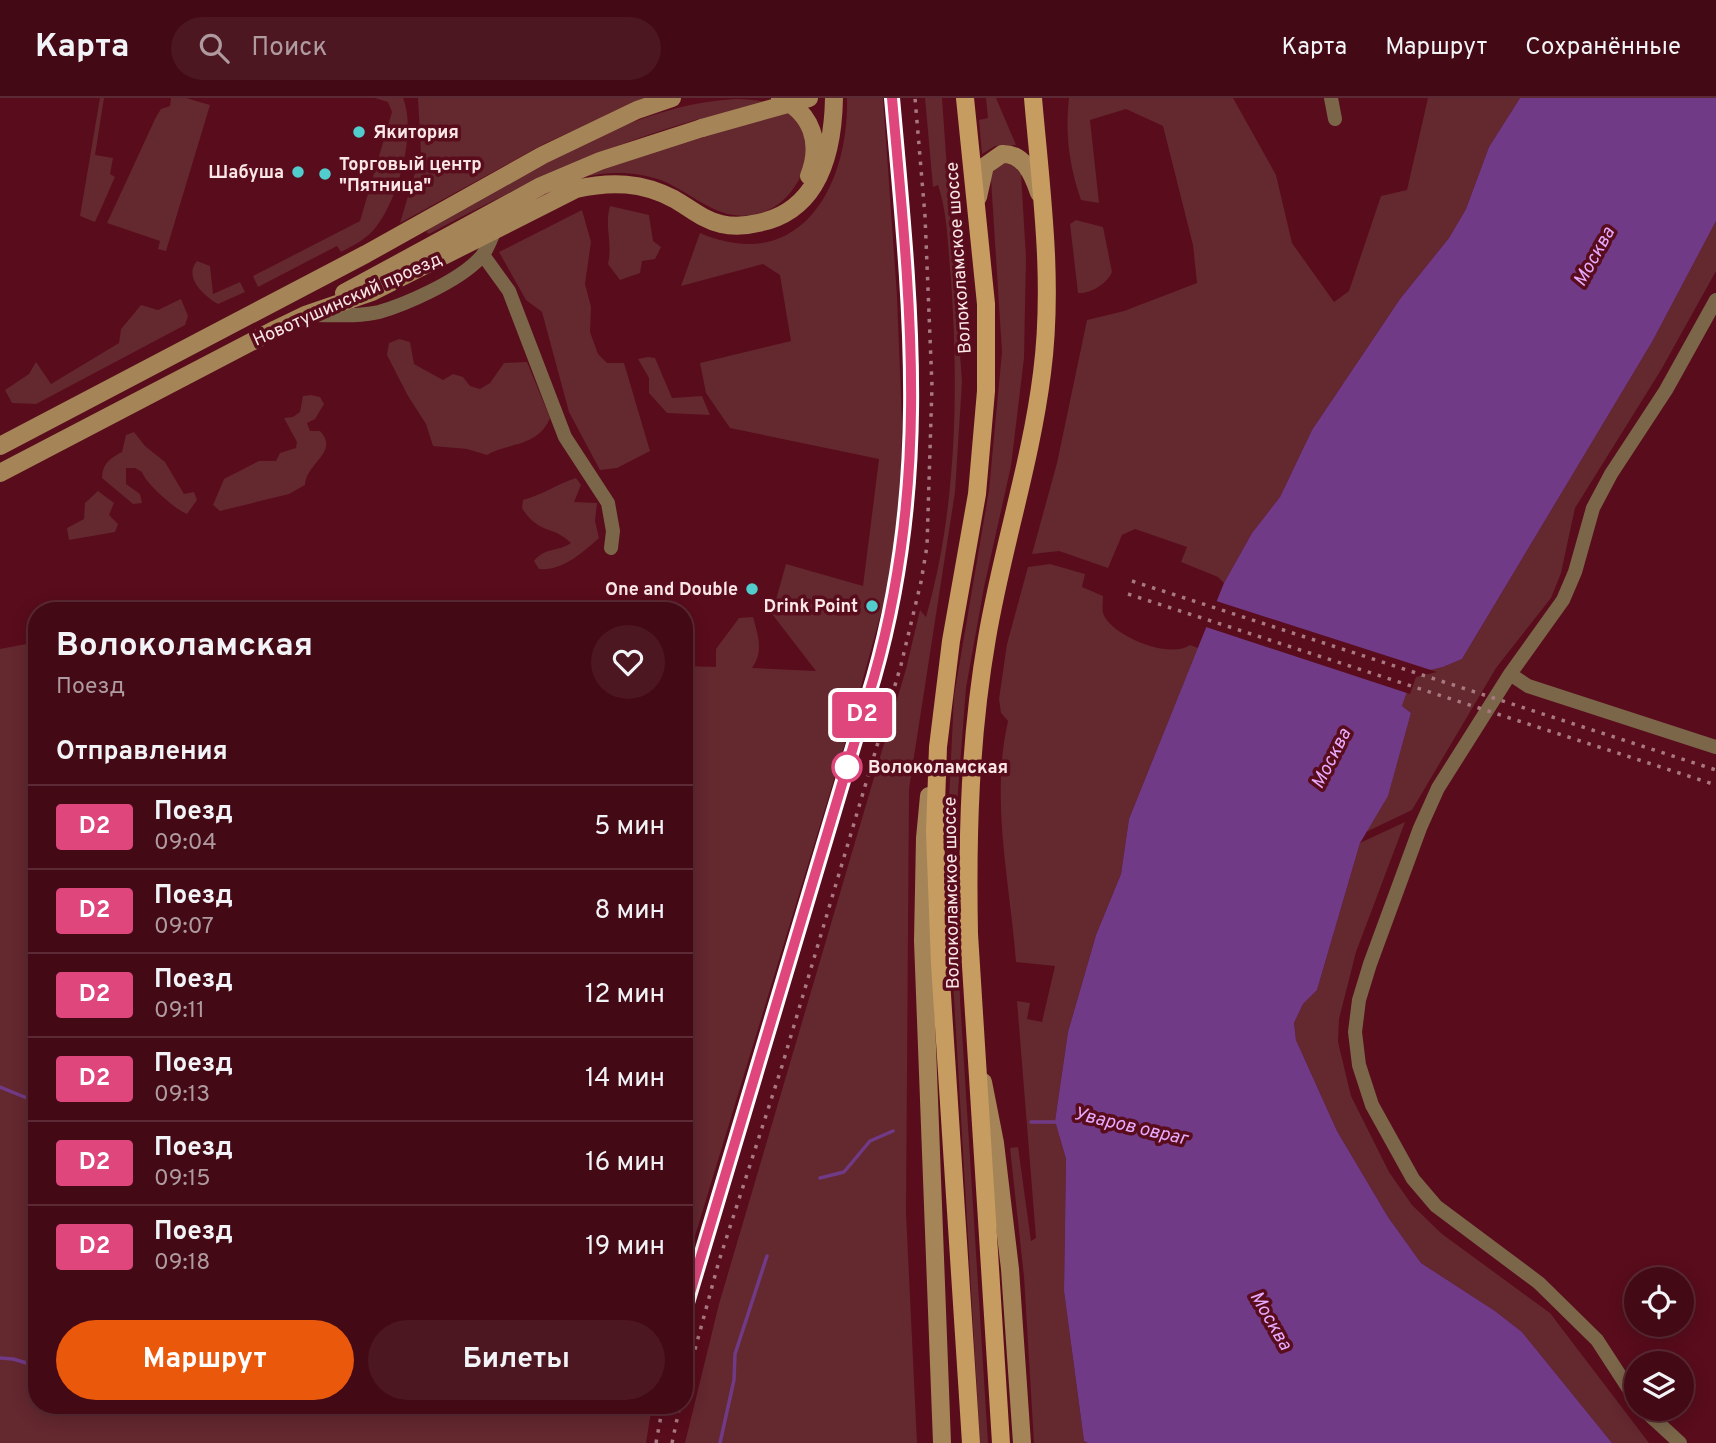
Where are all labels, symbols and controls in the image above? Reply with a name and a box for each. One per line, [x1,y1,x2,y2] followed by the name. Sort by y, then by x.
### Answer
[171,17,661,80] search box
[35,27,129,69] text: Карта
[195,29,233,67] icon: search
[251,32,327,65] text: Поиск
[1281,33,1347,63] text: Карта
[1385,33,1487,63] text: Маршрут
[1525,33,1681,63] text: Сохранённые
[373,122,459,145] place label: Якитория
[351,124,367,140] marker: Якитория
[339,154,482,198] place label: Торговый центр "Пятница"
[941,161,978,355] street label: Волоколамское шоссе
[208,162,284,185] place label: Шабуша
[290,164,306,180] marker: Шабуша
[317,166,333,182] marker: Торговый центр "Пятница"
[1569,223,1621,291] water label: Москва
[250,248,446,352] street label: Новотушинский проезд
[605,579,738,602] place label: One and Double
[744,581,760,597] marker: One and Double
[763,596,858,619] place label: Drink Point
[864,598,880,614] marker: Drink Point
[591,625,665,699] button: heart
[56,626,313,668] text: Волоколамская
[56,673,125,702] text: Поезд
[830,692,894,738] line badge: D2
[846,700,878,730] text: D2
[1306,724,1357,793] water label: Москва
[56,736,228,769] text: Отправления
[832,752,862,782] marker: Волоколамская
[868,757,1008,780] place label: Волоколамская
[154,796,233,829] text: Поезд
[939,797,966,989] street label: Волоколамское шоссе
[594,811,665,844] text: 5 мин
[79,812,110,842] text: D2
[154,829,217,858] text: 09:04
[154,880,233,913] text: Поезд
[594,895,665,928] text: 8 мин
[79,896,110,926] text: D2
[154,913,214,942] text: 09:07
[154,964,233,997] text: Поезд
[585,979,665,1012] text: 12 мин
[79,980,110,1010] text: D2
[154,997,205,1026] text: 09:11
[154,1048,233,1081] text: Поезд
[585,1063,665,1096] text: 14 мин
[79,1064,110,1094] text: D2
[154,1081,210,1110] text: 09:13
[1072,1102,1192,1152] water label: Уваров овраг
[154,1132,233,1165] text: Поезд
[585,1147,665,1180] text: 16 мин
[79,1148,110,1178] text: D2
[154,1165,211,1194] text: 09:15
[154,1216,233,1249] text: Поезд
[585,1231,665,1264] text: 19 мин
[79,1232,110,1262] text: D2
[154,1249,210,1278] text: 09:18
[1624,1267,1694,1421] map controls
[1624,1267,1694,1337] button: locate
[1244,1287,1297,1355] water label: Москва
[56,1320,354,1400] button: Маршрут
[368,1320,665,1400] button: Билеты
[1624,1351,1694,1421] button: layers

